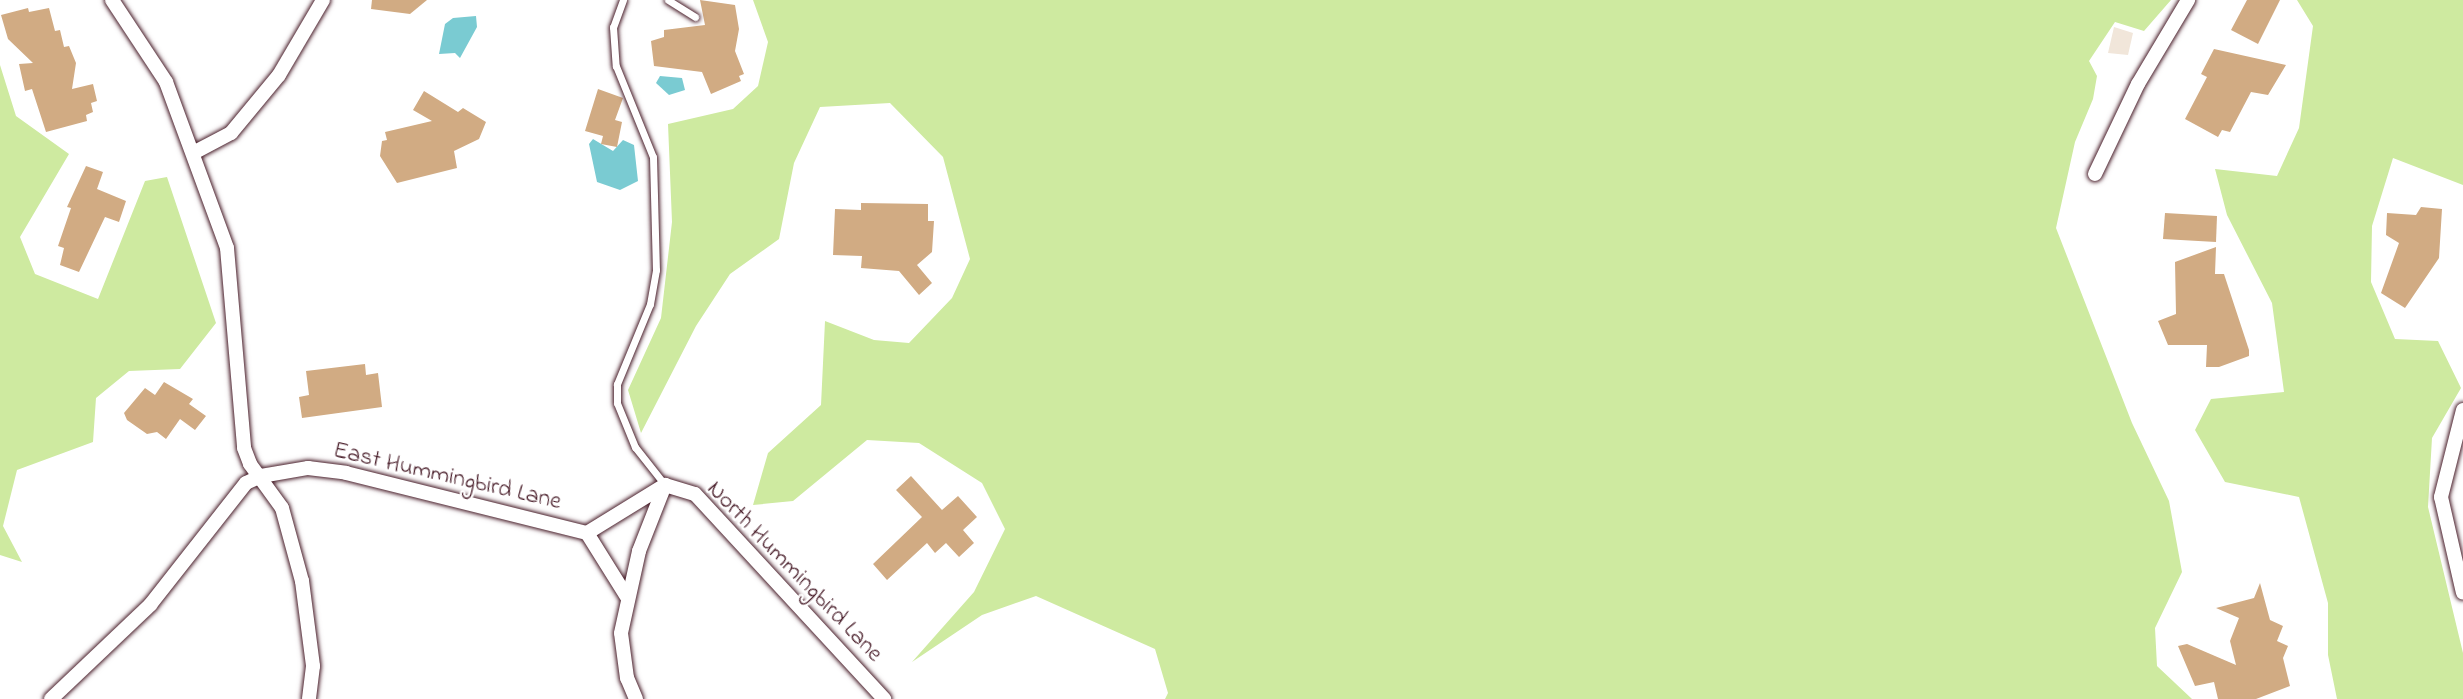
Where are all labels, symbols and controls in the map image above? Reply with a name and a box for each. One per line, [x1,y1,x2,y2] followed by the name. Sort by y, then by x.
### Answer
[330,437,564,517] street label: East Hummingbird Lane
[700,475,888,669] street label: North Hummingbird Lane

